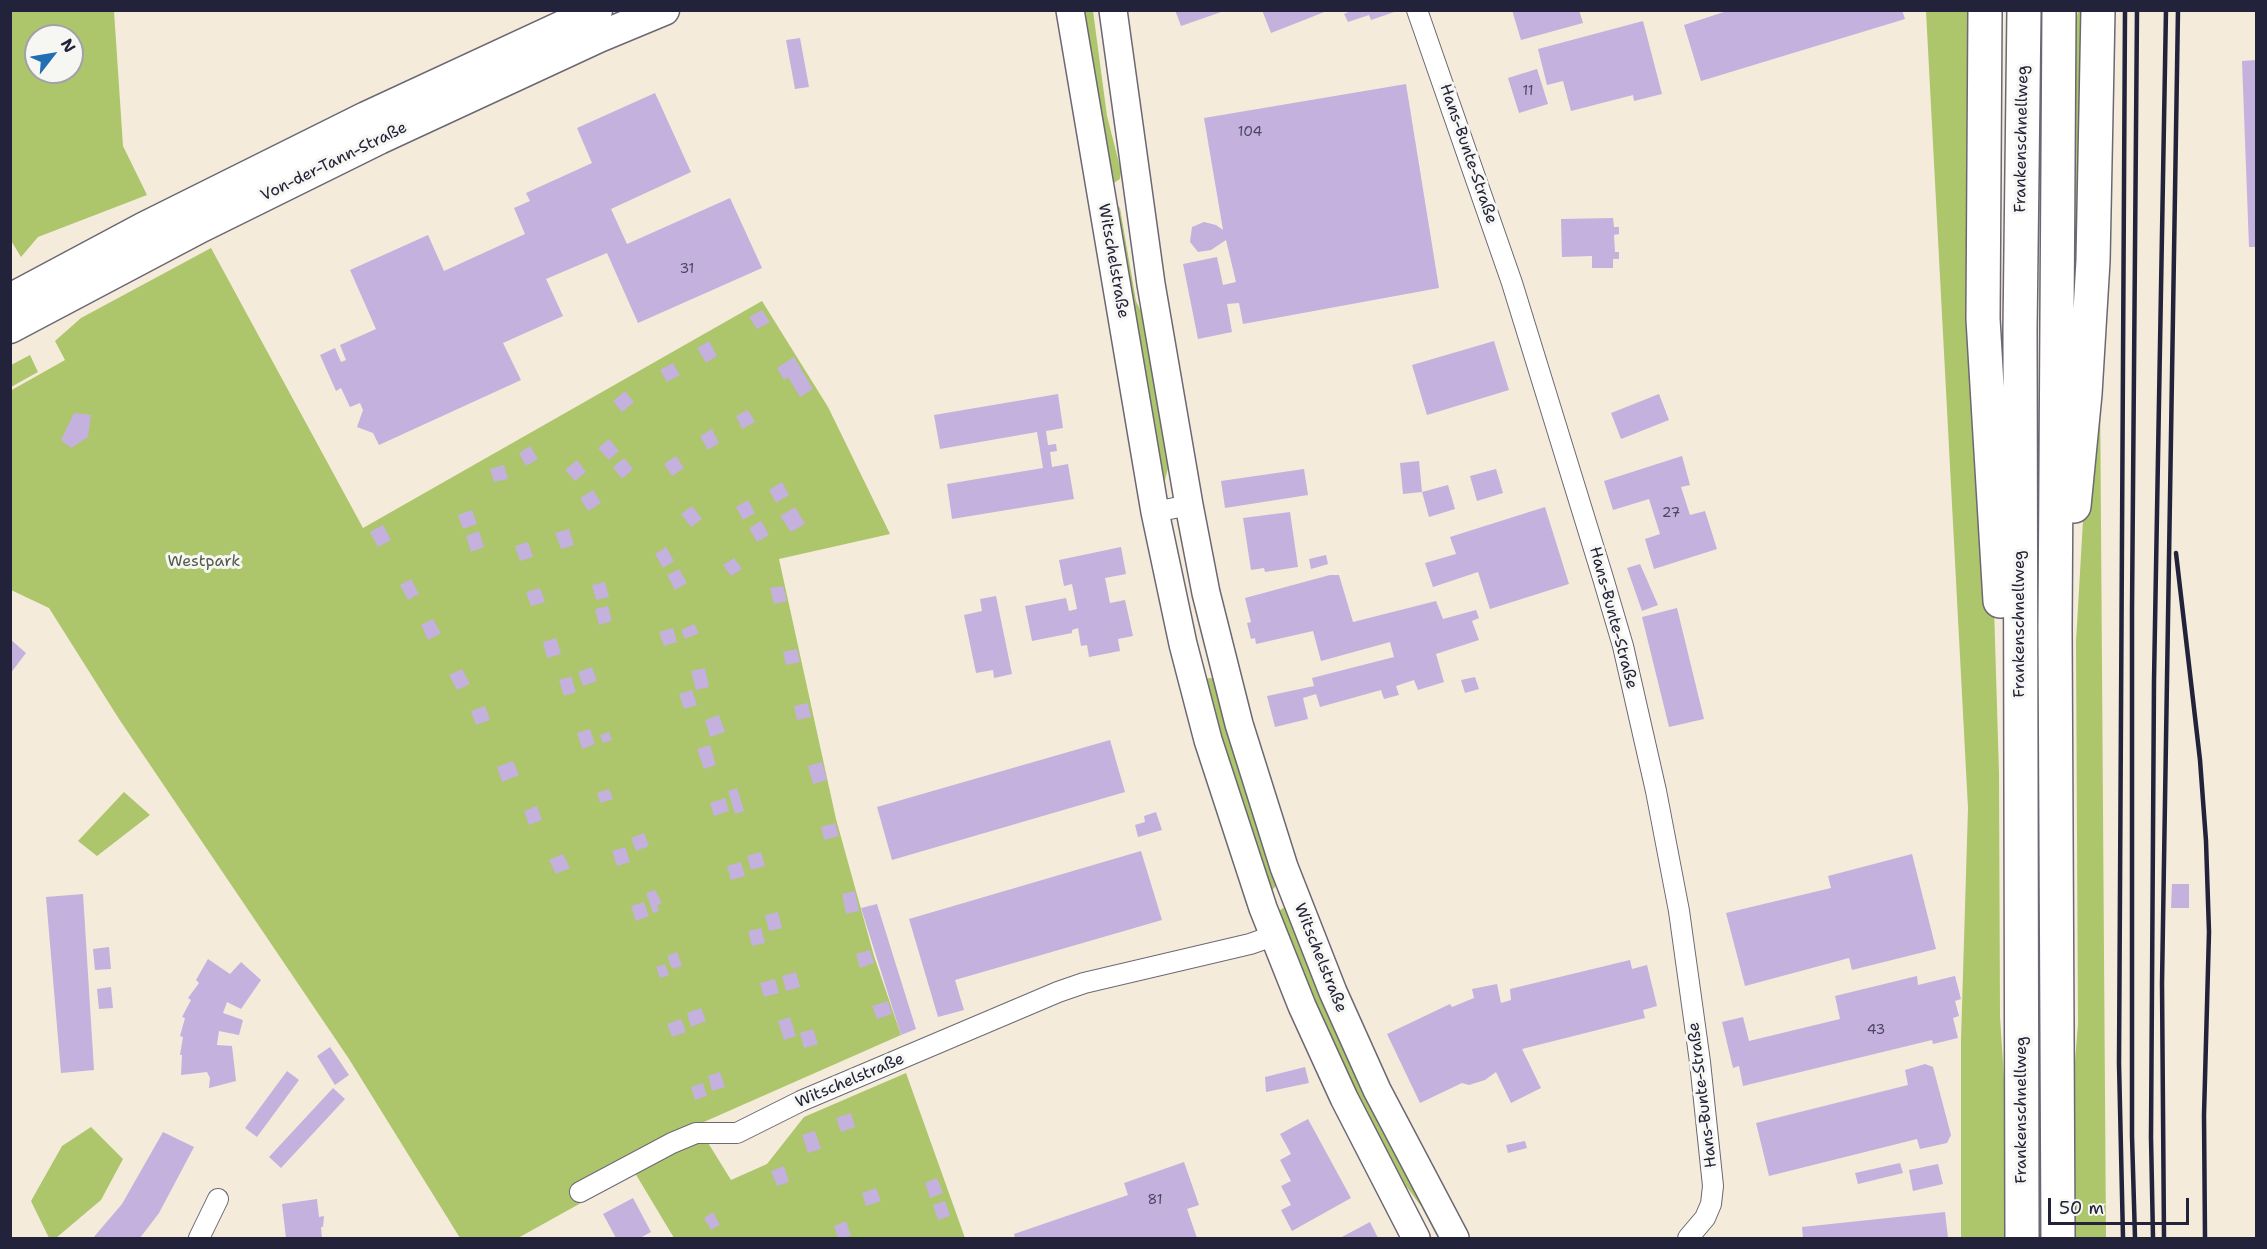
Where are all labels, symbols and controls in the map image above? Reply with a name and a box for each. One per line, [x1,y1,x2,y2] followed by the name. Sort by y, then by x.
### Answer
[24,24,84,84] north arrow
[56,35,80,56] text: N
[2011,65,2033,213] street label: Frankenschnellweg
[1435,82,1501,226] street label: Hans-Bunte-Straße
[1522,83,1534,99] house number: 11
[258,118,410,206] street label: Von-der-Tann-Straße
[1238,124,1262,140] house number: 104
[1093,202,1133,320] street label: Witschelstraße
[680,261,694,277] house number: 31
[1662,505,1680,521] house number: 27
[1585,545,1641,691] street label: Hans-Bunte-Straße
[2010,550,2030,698] street label: Frankenschnellweg
[168,552,240,572] park label: Westpark
[1289,901,1351,1015] street label: Witschelstraße
[1685,1021,1721,1169] street label: Hans-Bunte-Straße
[1867,1022,1885,1038] house number: 43
[2012,1036,2032,1184] street label: Frankenschnellweg
[793,1049,907,1113] street label: Witschelstraße
[2051,1186,2192,1224] scale bar
[1147,1192,1163,1208] house number: 81
[2059,1196,2104,1220] text: 50 m

